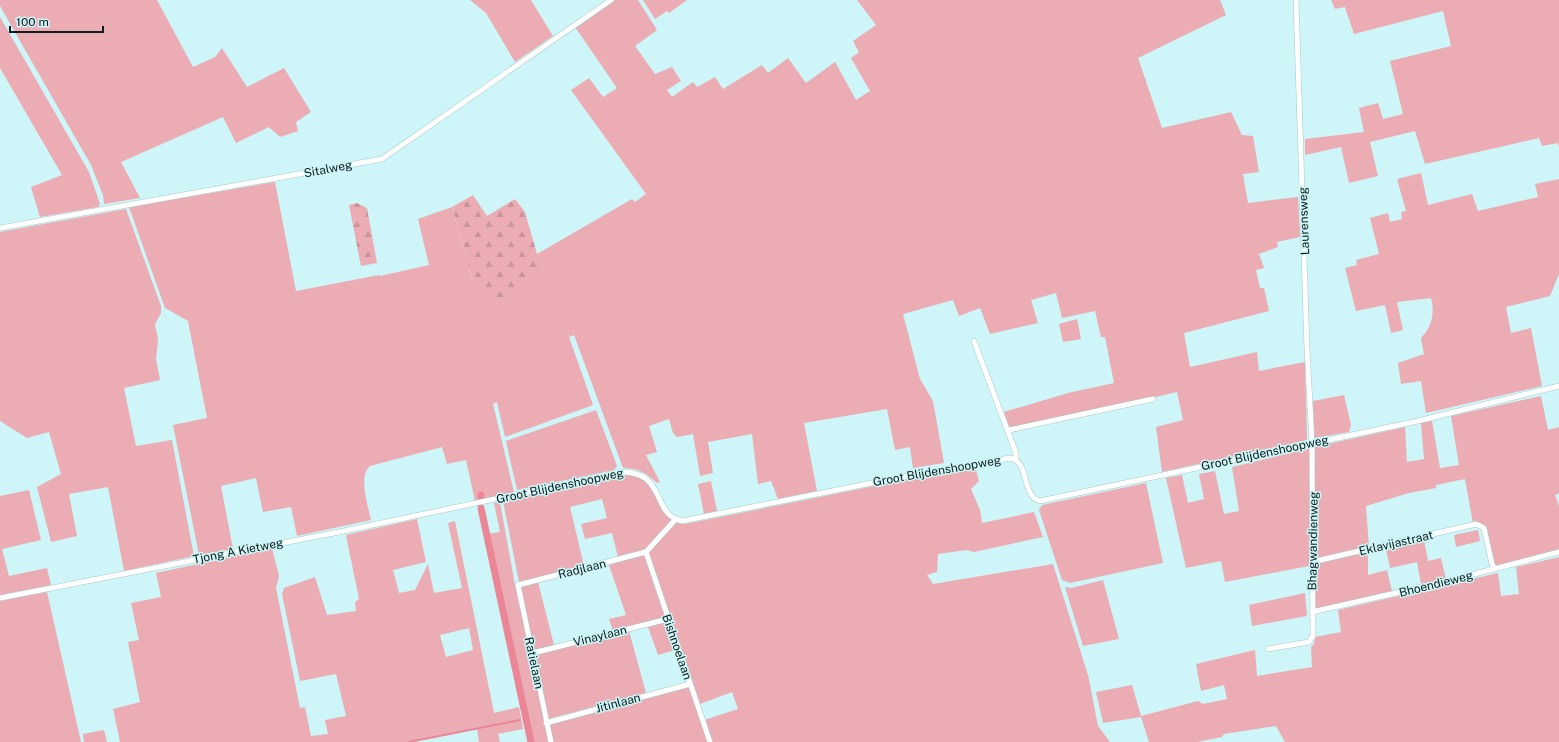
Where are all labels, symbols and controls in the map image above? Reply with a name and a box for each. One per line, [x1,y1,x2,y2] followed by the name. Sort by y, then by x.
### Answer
[10,8,103,34] scale bar
[16,15,49,29] text: 100 m
[303,157,353,181] street label: Sitalweg
[1296,187,1312,255] street label: Laurensweg
[1200,433,1330,473] street label: Groot Blijdenshoopweg
[872,453,1002,489] street label: Groot Blijdenshoopweg
[495,466,625,506] street label: Groot Blijdenshoopweg
[1305,491,1321,591] street label: Bhagwandienweg
[1358,528,1435,558] street label: Eklavijastraat
[192,535,284,567] street label: Tjong A Kietweg
[557,556,607,582] street label: Radjlaan
[1397,568,1475,600] street label: Bhoendieweg
[659,612,695,682] street label: Bishnoelaan
[572,623,628,649] street label: Vinaylaan
[522,636,546,690] street label: Ratielaan
[594,690,642,716] street label: Jitinlaan

